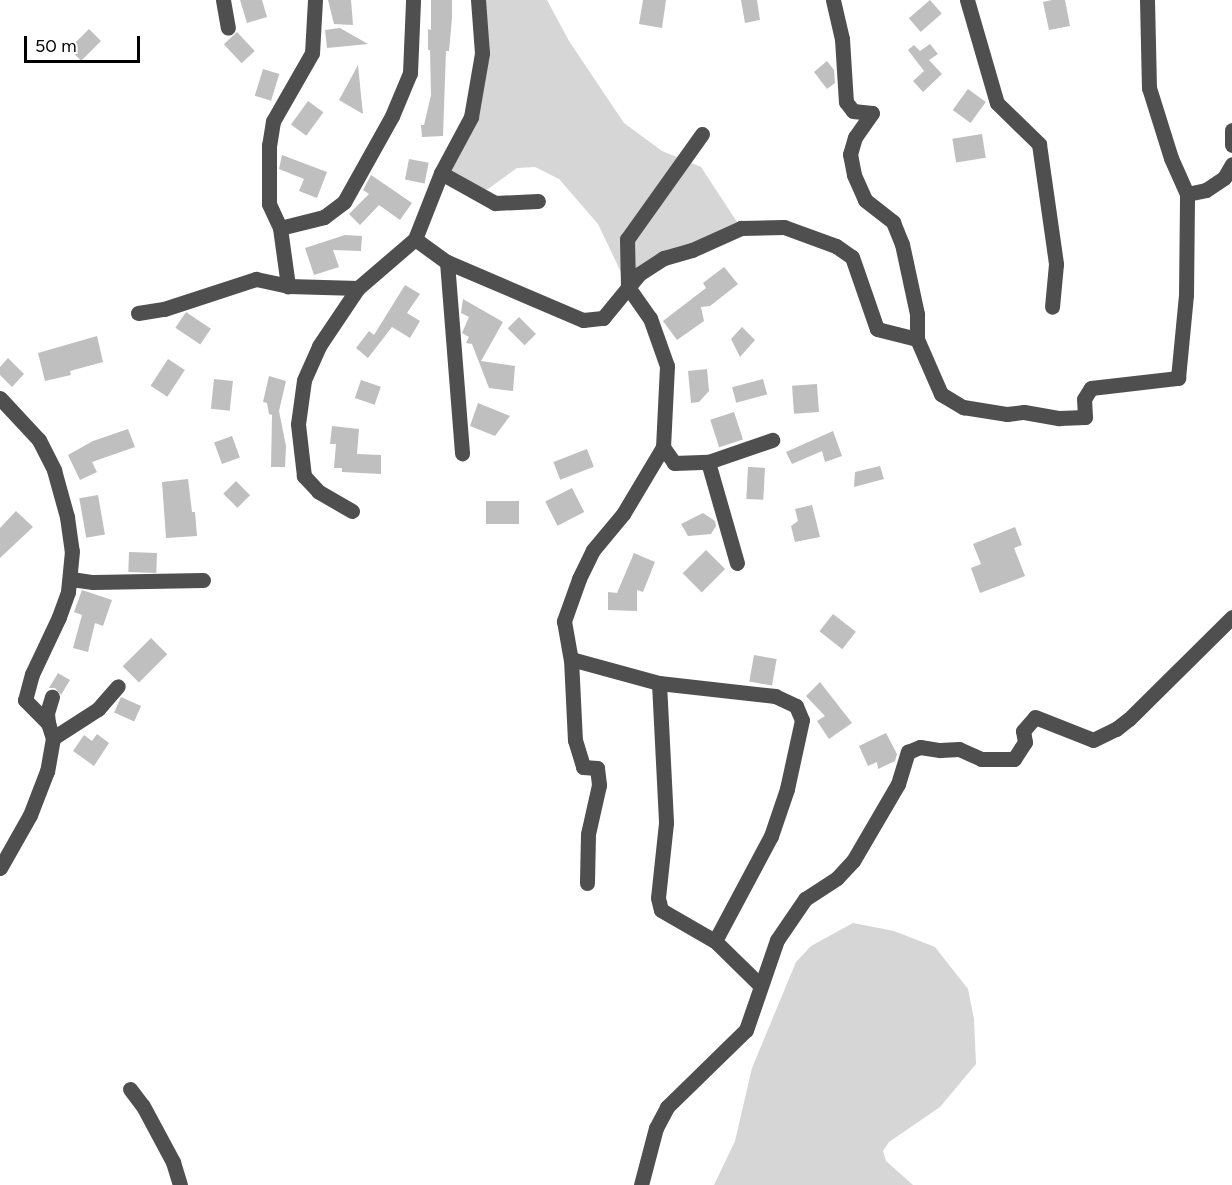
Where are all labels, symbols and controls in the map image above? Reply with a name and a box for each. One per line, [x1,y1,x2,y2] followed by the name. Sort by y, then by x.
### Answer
[27,24,142,62] scale bar
[35,35,77,57] text: 50 m

